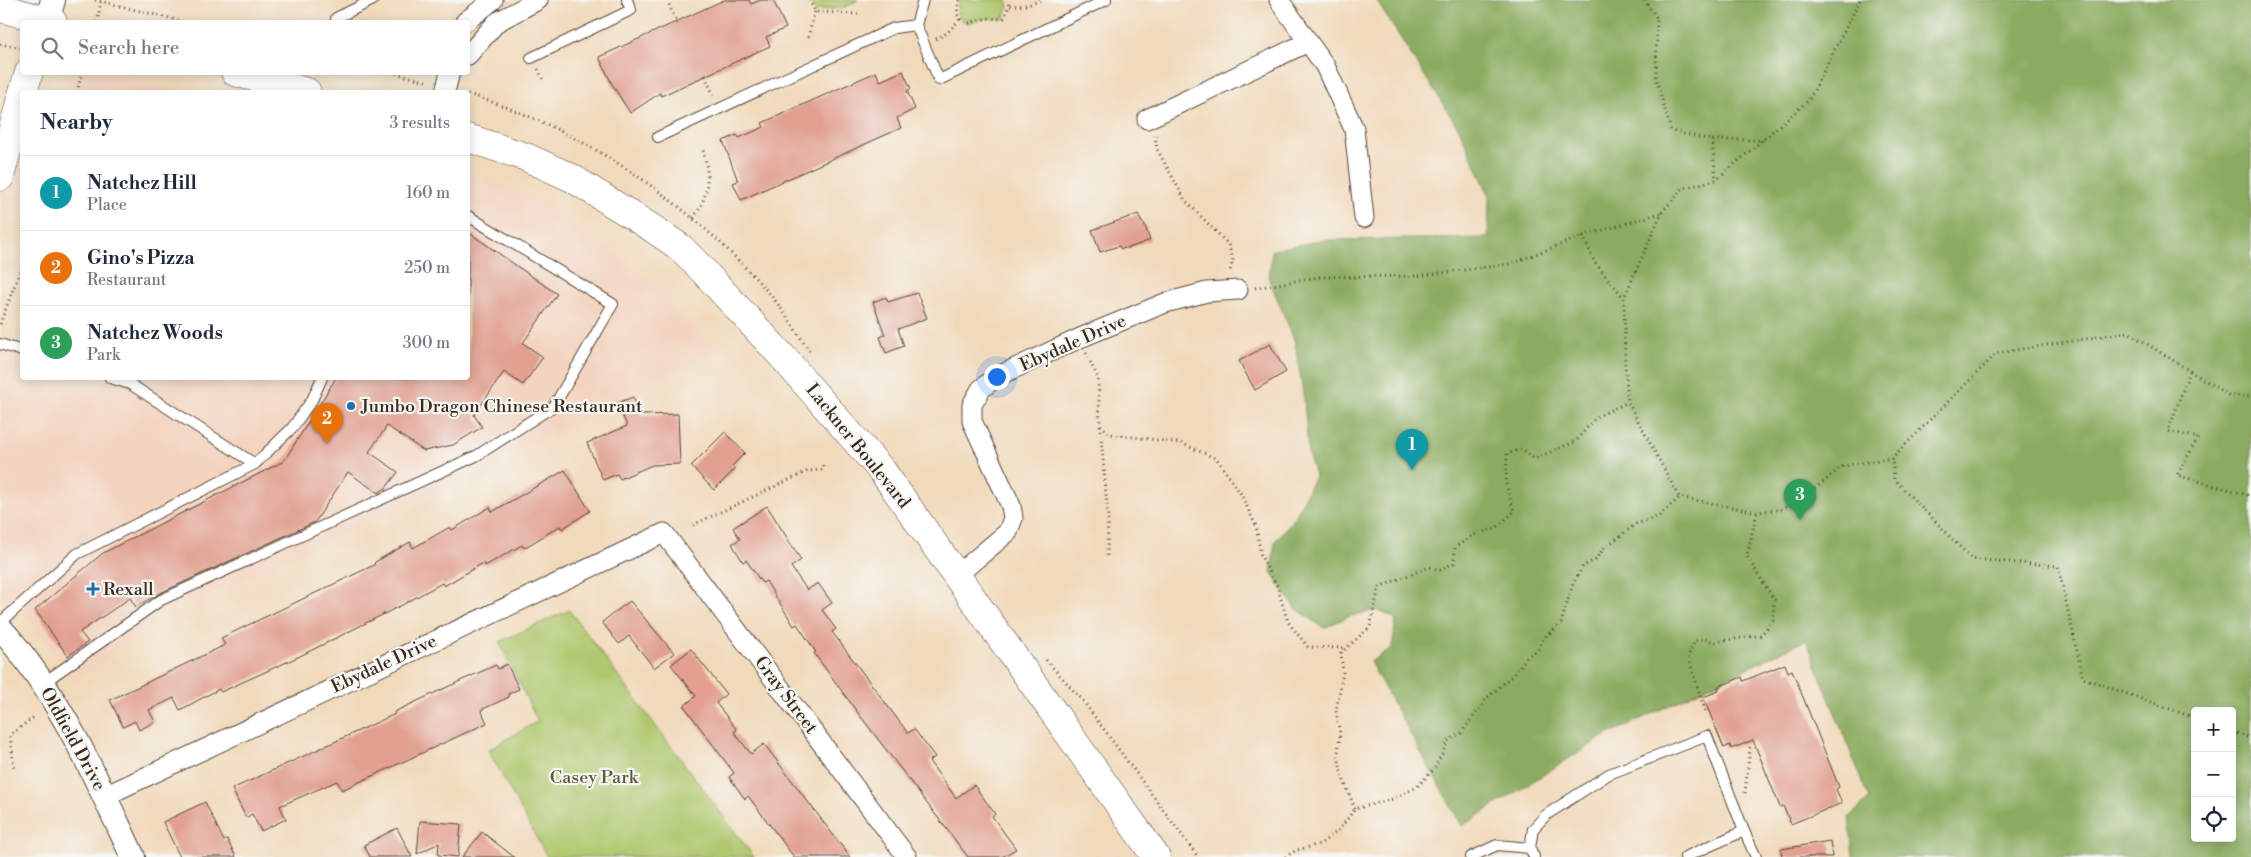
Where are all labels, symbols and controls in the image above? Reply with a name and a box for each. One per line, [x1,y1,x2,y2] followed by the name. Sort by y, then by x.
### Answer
[20,20,470,75] search box
[38,34,66,62] icon: search
[78,36,179,60] text: Search here
[40,110,113,136] text: Nearby
[389,113,450,133] text: 3 results
[87,171,197,195] text: Natchez Hill
[52,183,60,203] text: 1
[406,183,450,203] text: 160 m
[87,195,127,215] text: Place
[87,246,194,270] text: Gino's Pizza
[51,258,61,278] text: 2
[404,258,450,278] text: 250 m
[87,270,166,290] text: Restaurant
[1016,309,1130,377] street label: Ebydale Drive
[87,321,223,345] text: Natchez Woods
[51,333,61,353] text: 3
[403,333,450,353] text: 300 m
[87,345,120,365] text: Park
[984,364,1010,390] your location
[801,379,916,514] street label: Lackner Boulevard
[360,395,643,418] place label: Jumbo Dragon Chinese Restaurant
[345,400,357,412] marker: Jumbo Dragon Chinese Restaurant
[311,403,343,444] pin: 2
[1396,429,1428,470] pin: 1
[1784,479,1816,520] pin: 3
[103,578,154,601] place label: Rexall
[87,583,99,595] marker: Rexall
[327,629,441,699] street label: Ebydale Drive
[749,652,823,739] street label: Gray Street
[35,683,111,795] street label: Oldfield Drive
[2191,707,2236,842] map controls
[2191,707,2236,752] button: +
[2191,752,2236,797] button: −
[550,766,640,789] park label: Casey Park
[2191,797,2236,842] button: locate

